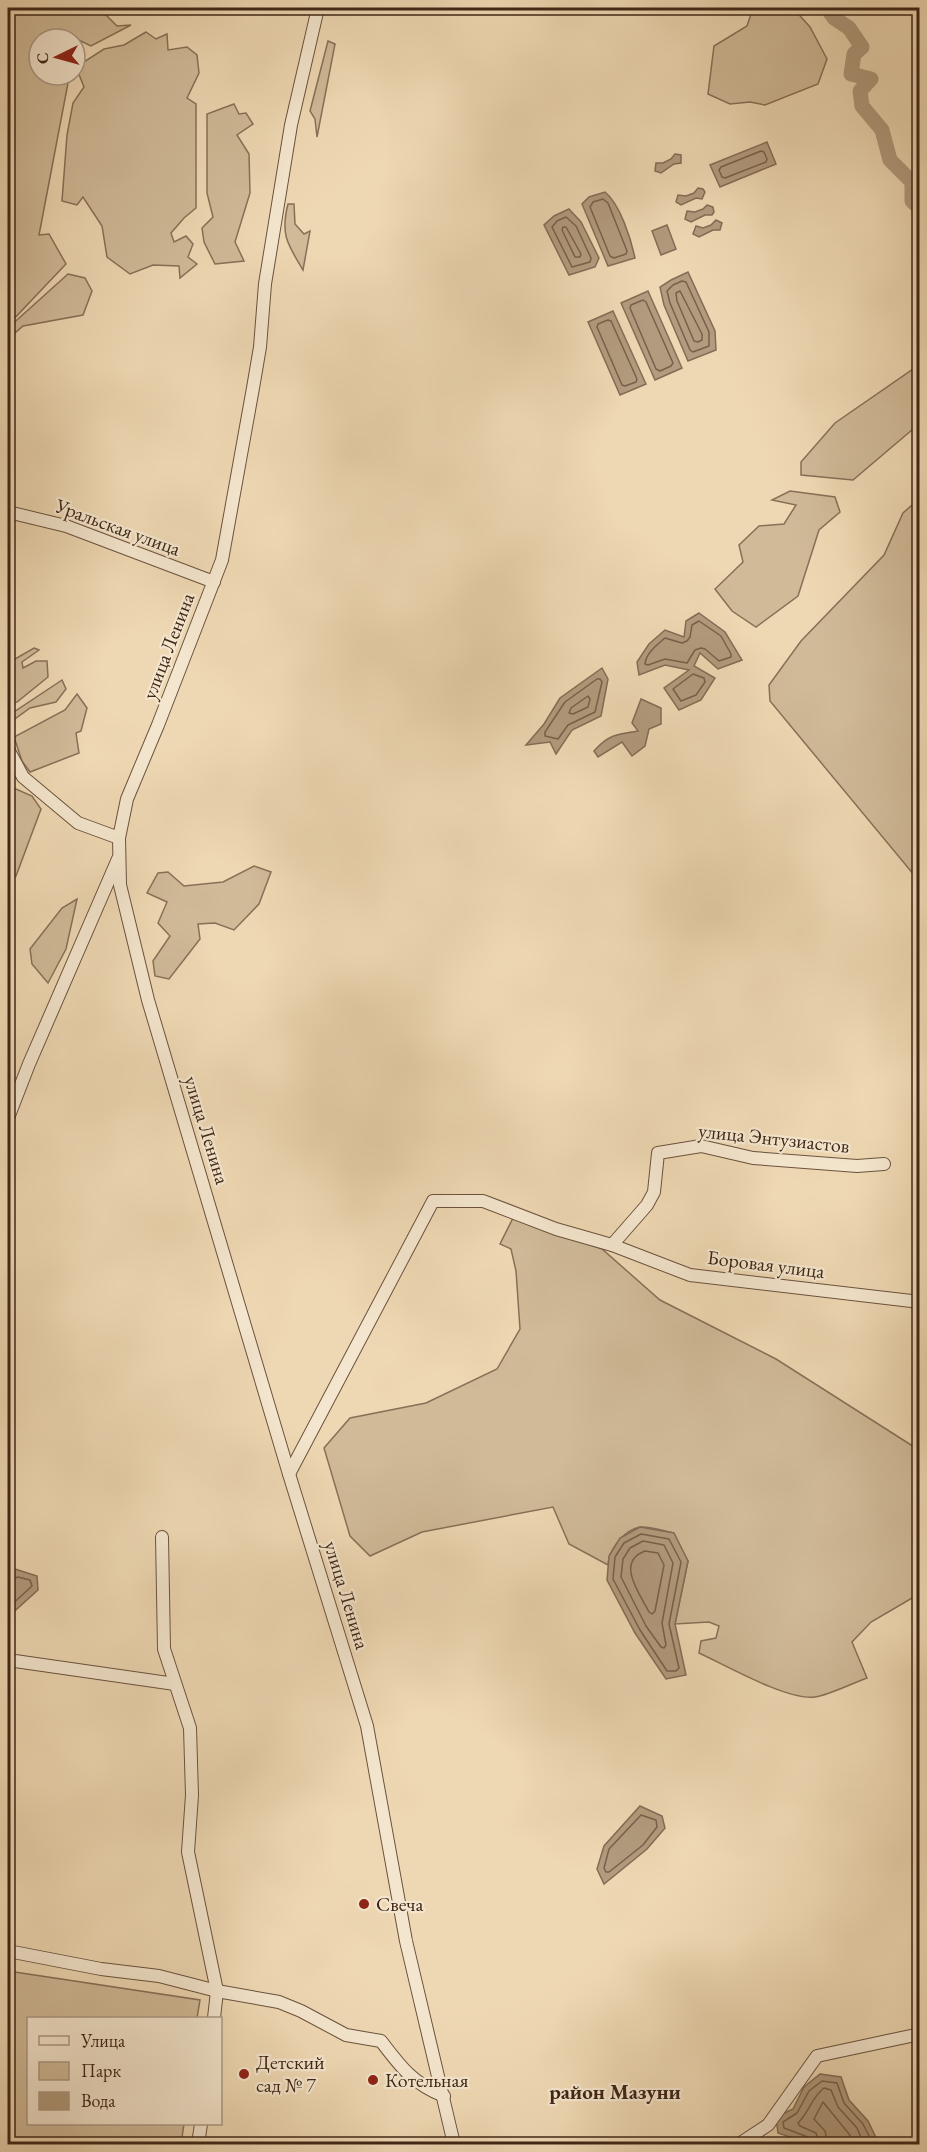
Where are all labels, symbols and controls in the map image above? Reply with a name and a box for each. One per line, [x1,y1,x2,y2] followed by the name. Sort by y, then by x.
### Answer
[27,27,87,87] north arrow
[32,52,54,65] text: С
[51,492,184,562] street label: Уральская улица
[136,589,200,703] street label: улица Ленина
[178,1073,236,1187] street label: улица Ленина
[697,1117,851,1159] street label: улица Энтузиастов
[706,1244,826,1284] street label: Боровая улица
[318,1538,376,1652] street label: улица Ленина
[376,1891,423,1917] place label: Свеча
[357,1897,371,1911] marker: Свеча
[27,2017,222,2125] legend
[80,2029,126,2052] text: Улица
[256,2049,325,2098] place label: Детский сад № 7
[81,2059,121,2082] text: Парк
[237,2067,251,2081] marker: Детский сад № 7
[385,2067,469,2093] place label: Котельная
[366,2073,380,2087] marker: Котельная
[549,2078,681,2105] district label: район Мазуни
[81,2089,116,2112] text: Вода

